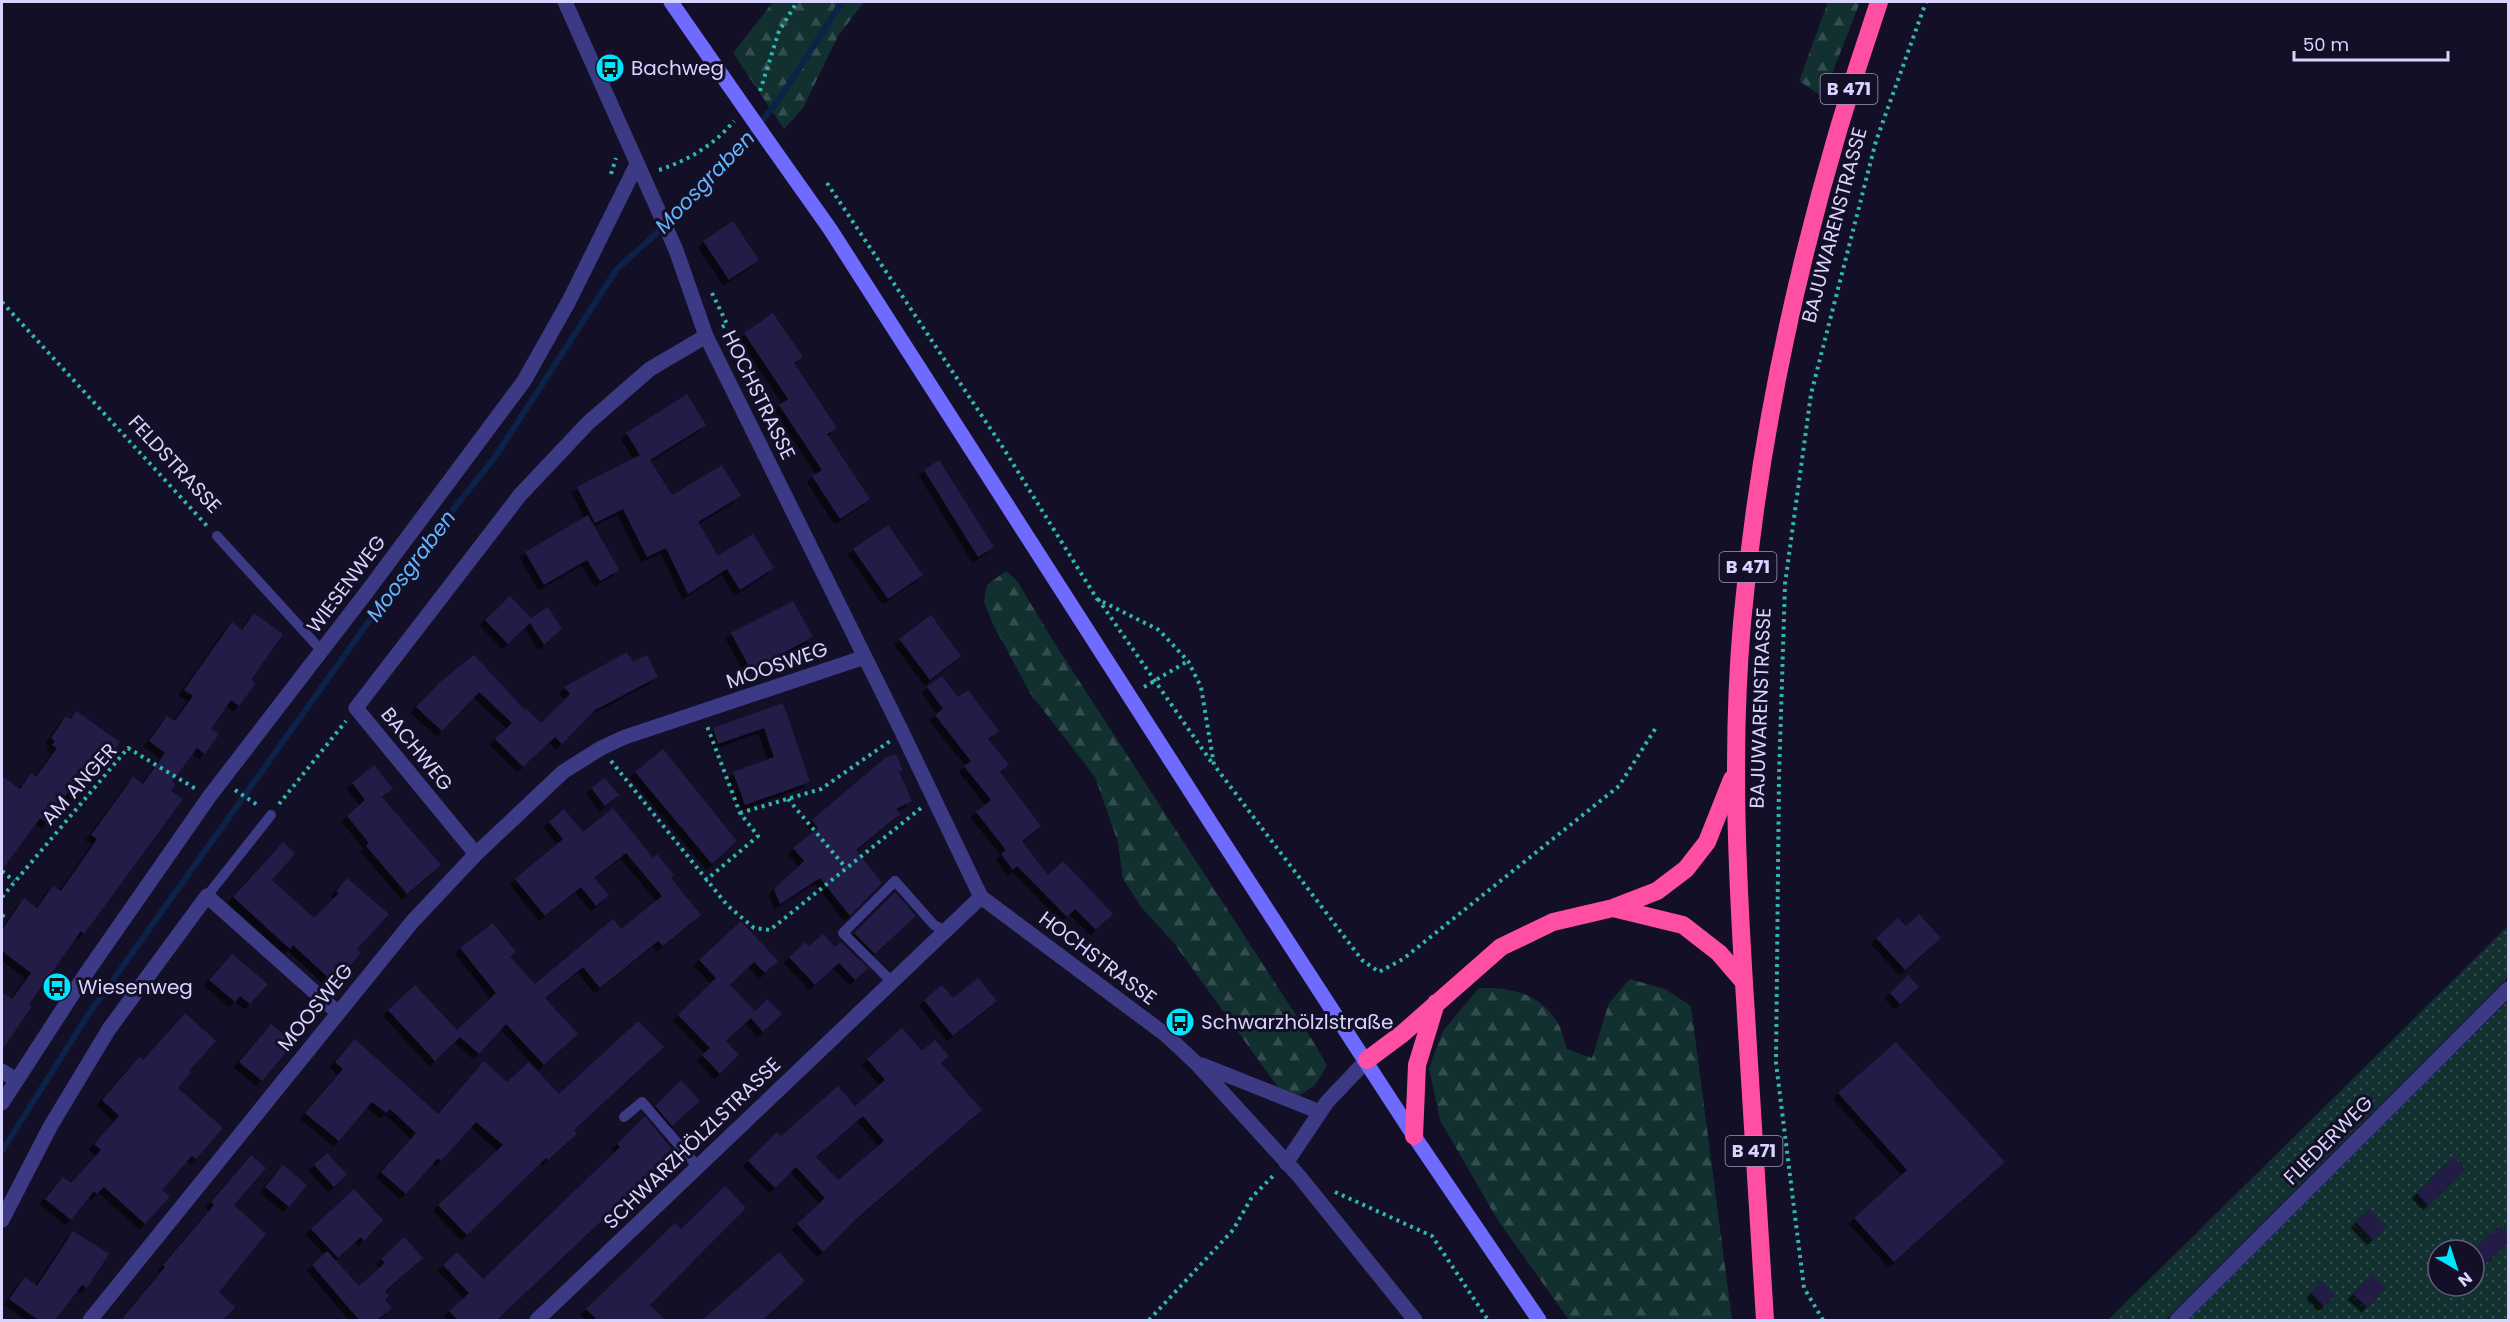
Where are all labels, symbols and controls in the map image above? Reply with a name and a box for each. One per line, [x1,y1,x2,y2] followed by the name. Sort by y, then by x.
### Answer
[2294,24,2448,62] scale bar
[2303,32,2349,57] text: 50 m
[594,52,626,84] bus stop icon: Bachweg
[631,54,724,82] place label: Bachweg
[1820,74,1878,104] road number: B 471
[648,124,761,239] water label: Moosgraben
[1794,124,1874,326] street label: BAJUWARENSTRASSE
[716,326,802,464] street label: HOCHSTRASSE
[122,409,228,519] street label: FELDSTRASSE
[359,504,462,627] water label: Moosgraben
[300,529,392,639] street label: WIESENWEG
[1720,552,1776,582] road number: B 471
[1742,607,1778,809] street label: BAJUWARENSTRASSE
[722,635,832,695] street label: MOOSWEG
[375,701,459,797] street label: BACHWEG
[35,737,123,831] street label: AM ANGER
[1033,904,1163,1012] street label: HOCHSTRASSE
[271,957,359,1057] street label: MOOSWEG
[41,971,73,1003] bus stop icon: Wiesenweg
[78,973,193,1001] place label: Wiesenweg
[1164,1006,1196,1038] bus stop icon: Schwarzhölzlstraße
[1201,1008,1393,1036] place label: Schwarzhölzlstraße
[597,1051,787,1235] street label: SCHWARZHÖLZLSTRASSE
[2277,1089,2379,1191] street label: FLIEDERWEG
[1726,1136,1782,1166] road number: B 471
[2426,1238,2486,1298] north arrow
[2453,1267,2477,1292] text: N

